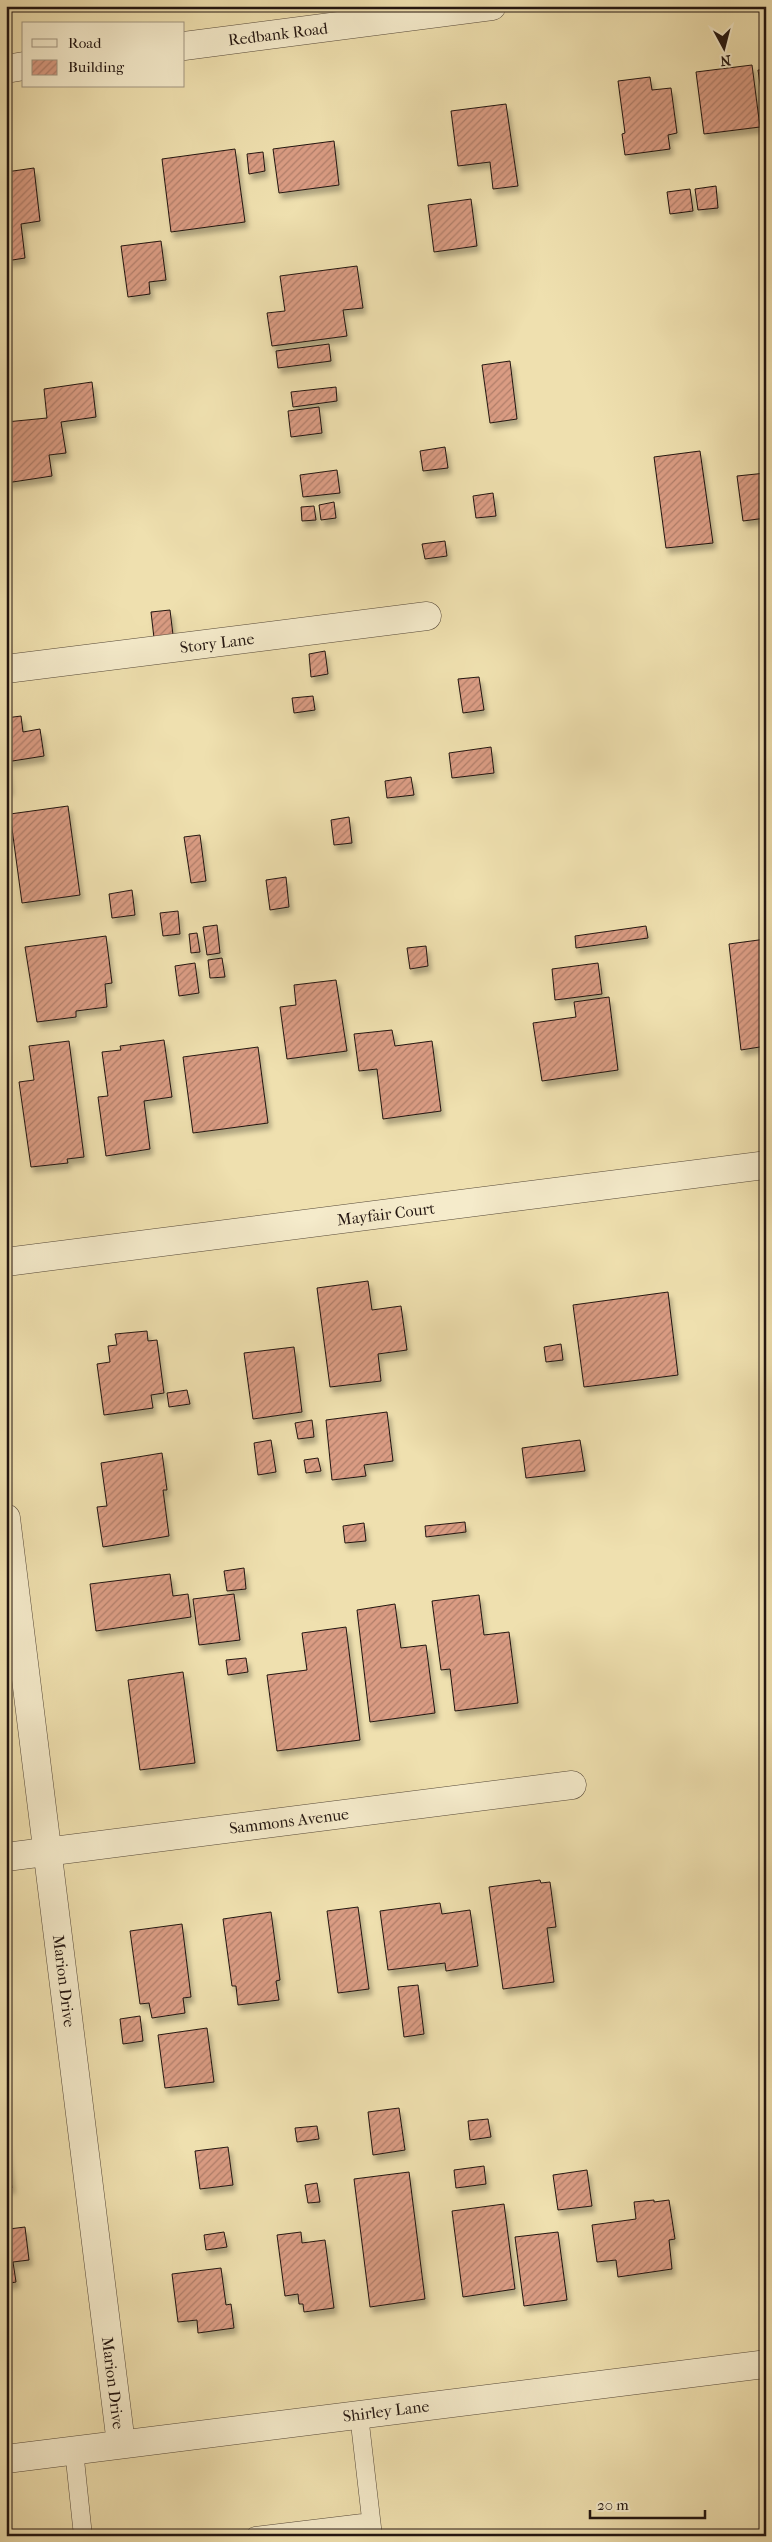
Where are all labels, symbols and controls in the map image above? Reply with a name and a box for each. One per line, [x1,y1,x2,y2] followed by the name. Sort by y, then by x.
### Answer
[227,18,329,50] street label: Redbank Road
[22,22,185,88] legend
[700,22,750,72] north arrow
[68,34,102,52] text: Road
[719,51,732,70] text: N
[68,58,125,76] text: Building
[179,629,255,657] street label: Story Lane
[336,1199,436,1229] street label: Mayfair Court
[228,1804,350,1838] street label: Sammons Avenue
[49,1934,79,2029] street label: Marion Drive
[98,2336,128,2431] street label: Marion Drive
[342,2396,430,2426] street label: Shirley Lane
[590,2487,704,2519] scale bar
[597,2496,629,2514] text: 20 m

